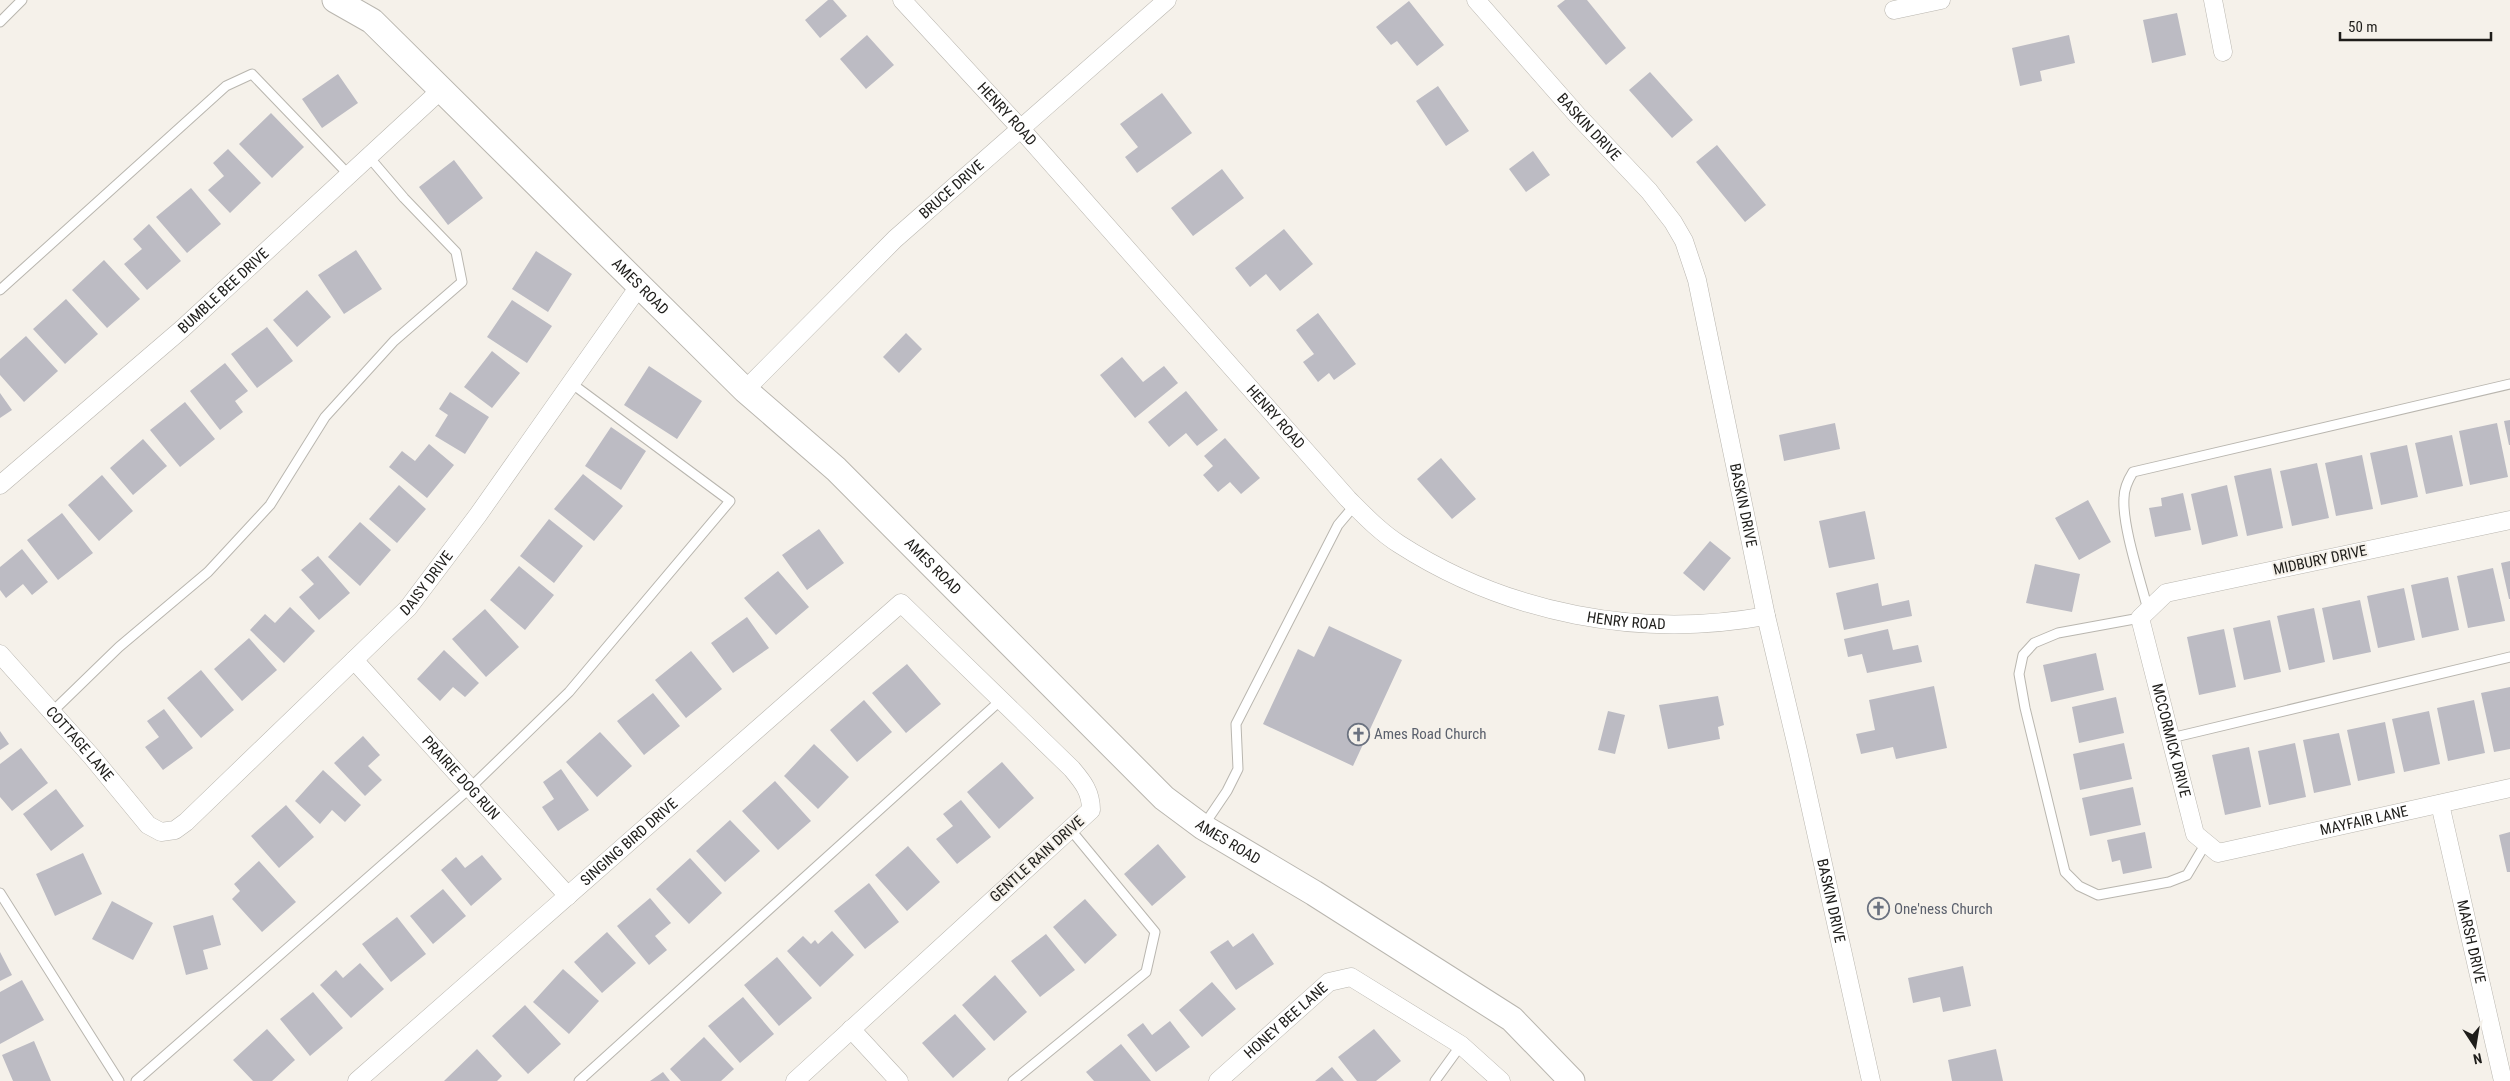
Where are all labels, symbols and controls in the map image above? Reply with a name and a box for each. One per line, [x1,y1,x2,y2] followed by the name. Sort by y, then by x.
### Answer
[2340,10,2491,42] scale bar
[2348,18,2378,36] text: 50 m
[974,79,1040,149] street label: HENRY ROAD
[1553,90,1625,165] street label: BASKIN DRIVE
[915,156,988,223] street label: BRUCE DRIVE
[174,245,272,337] street label: BUMBLE BEE DRIVE
[608,254,673,318] street label: AMES ROAD
[1243,382,1309,453] street label: HENRY ROAD
[1726,462,1761,549] street label: BASKIN DRIVE
[901,534,965,598] street label: AMES ROAD
[2272,541,2368,579] street label: MIDBURY DRIVE
[397,547,457,619] street label: DAISY DRIVE
[1586,608,1666,633] street label: HENRY ROAD
[2148,682,2194,799] street label: MCCORMICK DRIVE
[42,703,117,785] street label: COTTAGE LANE
[1346,722,1370,746] church icon: Ames Road Church
[1374,725,1486,743] place label: Ames Road Church
[418,732,503,823] street label: PRAIRIE DOG RUN
[577,795,681,889] street label: SINGING BIRD DRIVE
[2318,802,2410,839] street label: MAYFAIR LANE
[986,812,1088,906] street label: GENTLE RAIN DRIVE
[1192,815,1264,868] street label: AMES ROAD
[1813,857,1849,944] street label: BASKIN DRIVE
[1866,897,1890,921] church icon: One'ness Church
[2453,898,2489,985] street label: MARSH DRIVE
[1894,900,1993,918] place label: One'ness Church
[1240,979,1331,1062] street label: HONEY BEE LANE
[2450,1021,2500,1071] north arrow
[2472,1050,2484,1067] text: N

